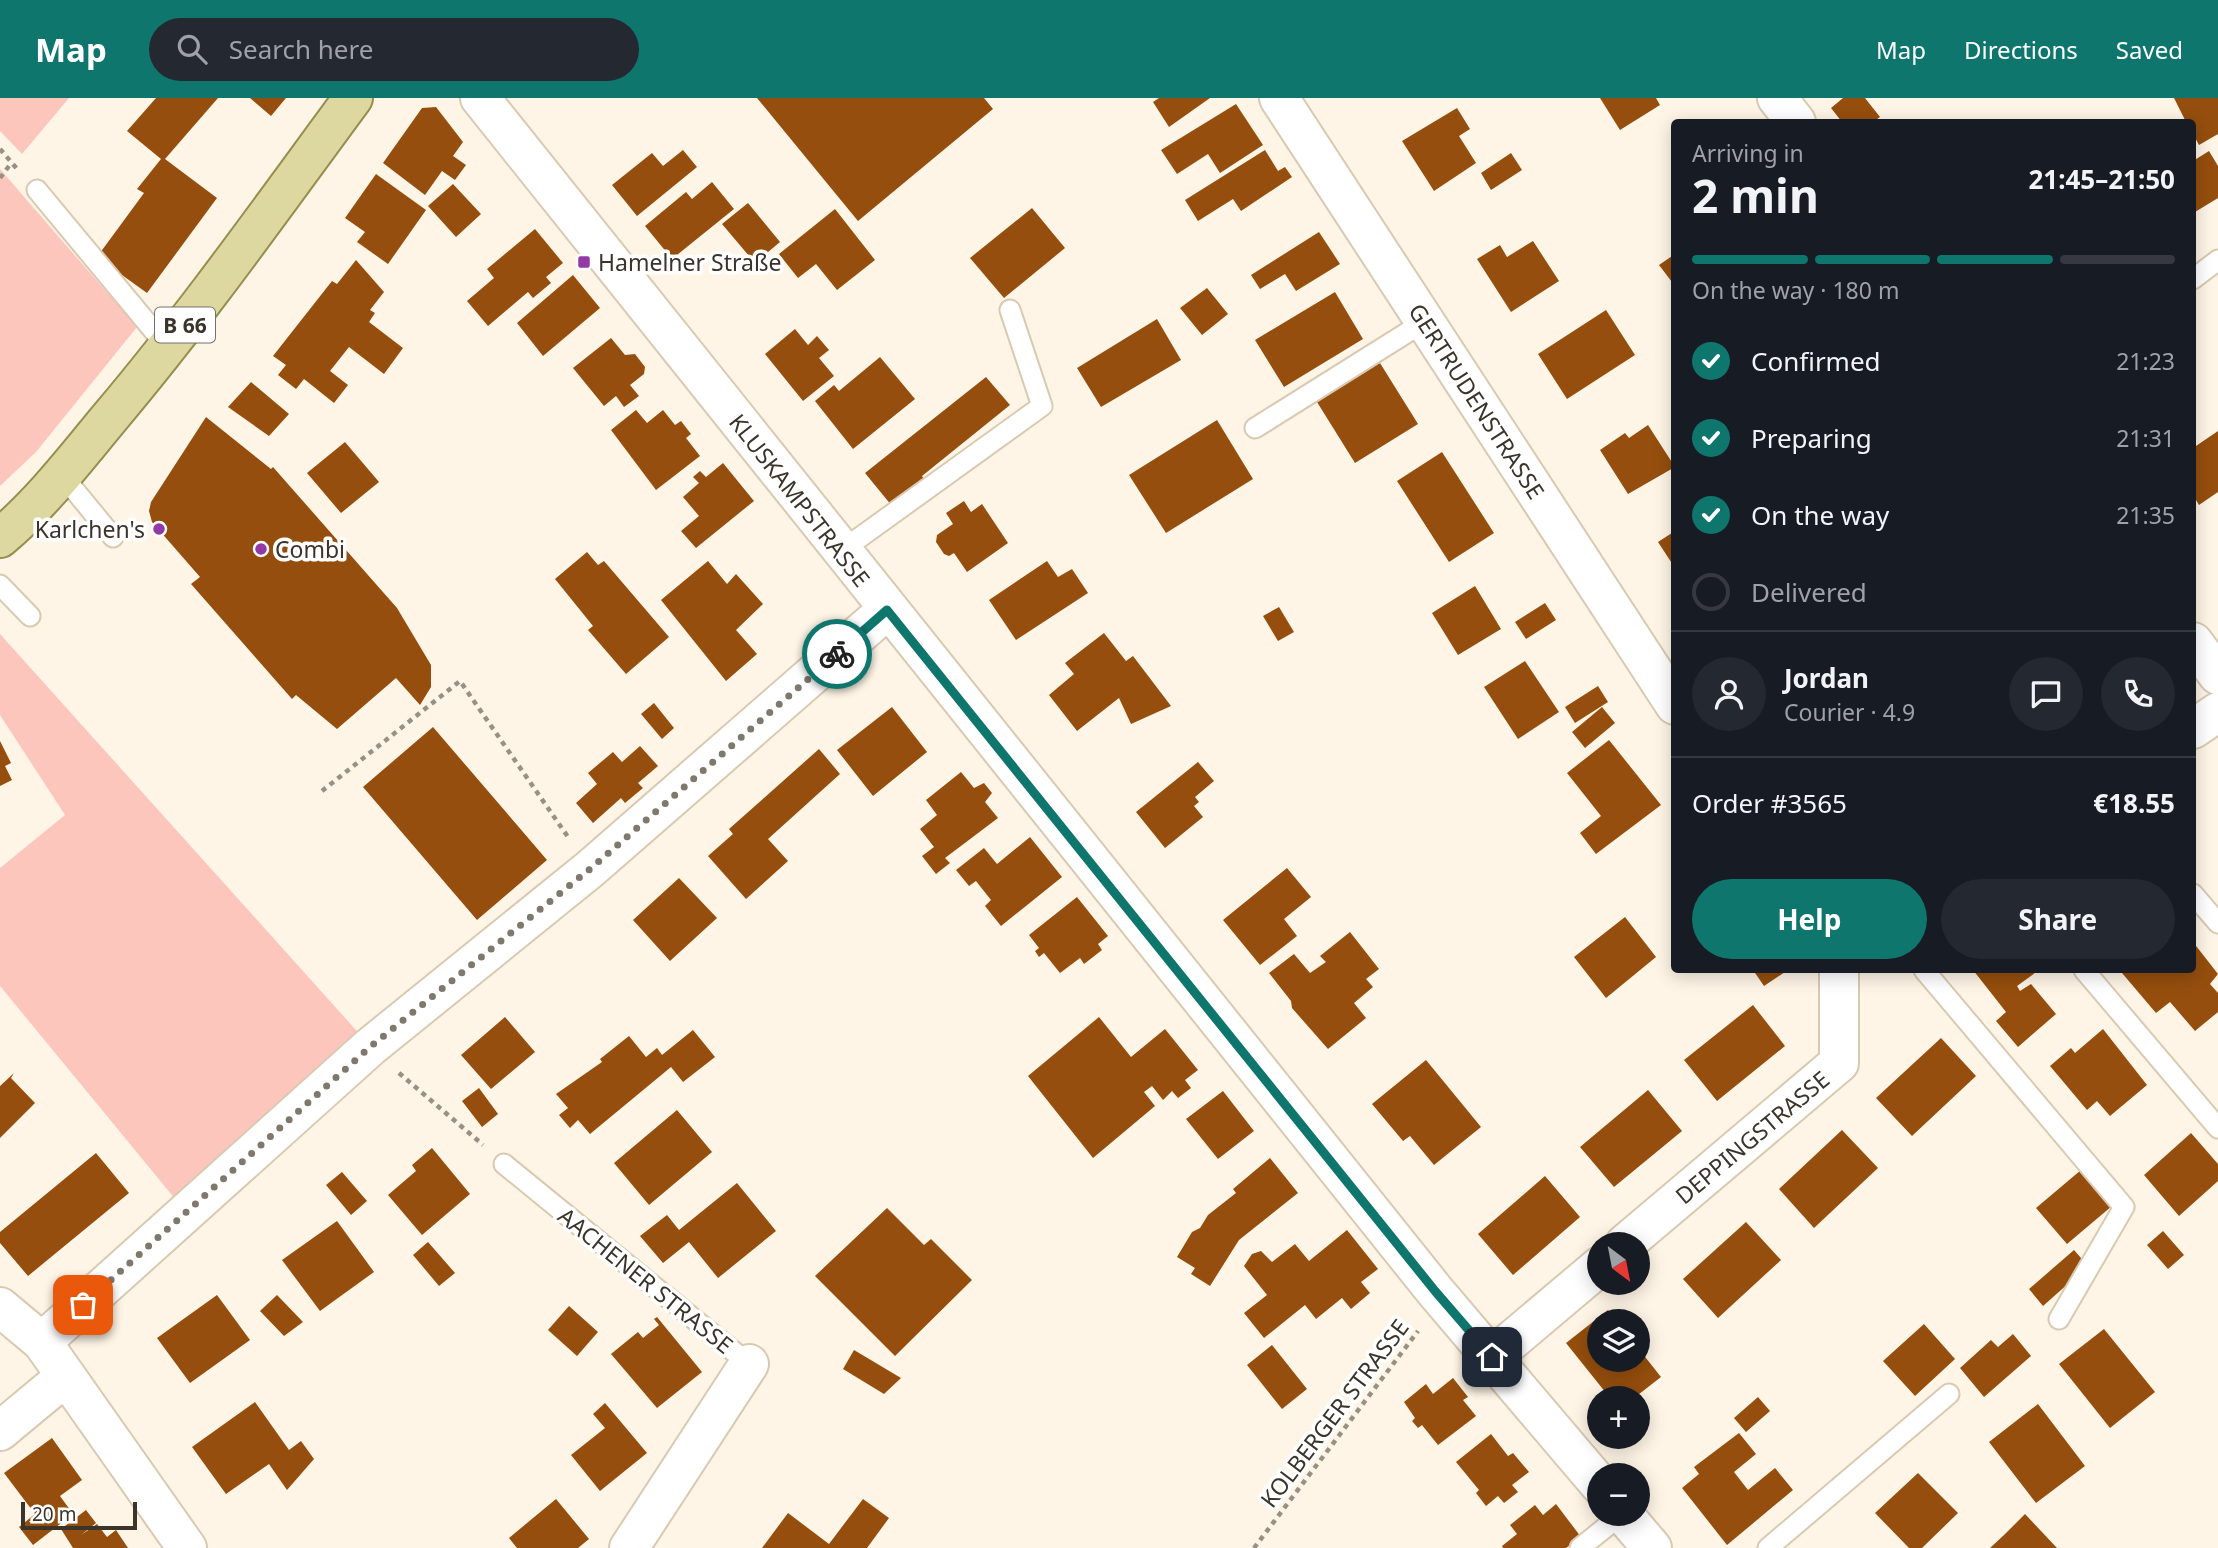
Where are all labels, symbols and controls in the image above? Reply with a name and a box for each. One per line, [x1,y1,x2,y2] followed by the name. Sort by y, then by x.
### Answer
[149,18,639,81] search box
[35,27,107,72] text: Map
[173,30,211,68] icon: search
[229,31,373,67] text: Search here
[1876,33,1926,66] text: Map
[1964,33,2078,66] text: Directions
[2116,33,2183,66] text: Saved
[1692,137,1804,169] text: Arriving in
[2028,161,2175,197] text: 21:45–21:50
[1692,164,1819,226] text: 2 min
[598,246,781,278] place label: Hamelner Straße
[576,254,592,270] marker: Hamelner Straße
[1692,274,1899,306] text: On the way · 180 m
[1402,297,1552,505] street label: GERTRUDENSTRASSE
[155,308,215,342] road number: B 66
[1692,342,1730,380] icon: check
[1751,343,1881,379] text: Confirmed
[2116,345,2175,377] text: 21:23
[722,407,878,593] street label: KLUSKAMPSTRASSE
[1692,419,1730,457] icon: check
[1751,420,1872,456] text: Preparing
[2116,422,2175,454] text: 21:31
[1692,496,1730,534] icon: check
[1751,497,1889,533] text: On the way
[2116,499,2175,531] text: 21:35
[35,513,145,545] place label: Karlchen's
[151,521,167,537] marker: Karlchen's
[275,533,345,565] place label: Combi
[253,541,269,557] marker: Combi
[1751,574,1867,610] text: Delivered
[802,619,872,689] courier
[818,635,856,673] icon: bike
[1692,657,1766,731] button: person
[2009,657,2083,731] button: chat
[2101,657,2175,731] button: phone
[1784,660,1869,696] text: Jordan
[1784,696,1915,728] text: Courier · 4.9
[1692,785,1847,821] text: Order #3565
[2093,785,2175,821] text: €18.55
[1692,879,1927,959] button: Help
[1941,879,2175,959] button: Share
[1668,1063,1836,1211] street label: DEPPINGSTRASSE
[552,1199,740,1361] street label: AACHENER STRASSE
[1587,1232,1650,1295] north arrow
[1587,1232,1650,1526] map controls
[53,1275,113,1335] pin
[64,1286,102,1324] icon: bag
[1587,1309,1650,1372] button: layers
[1253,1312,1415,1514] street label: KOLBERGER STRASSE
[1462,1327,1522,1387] pin
[1473,1338,1511,1376] icon: home
[1587,1386,1650,1449] button: +
[1587,1463,1650,1526] button: −
[21,1499,136,1531] scale bar
[32,1501,76,1527] text: 20 m

